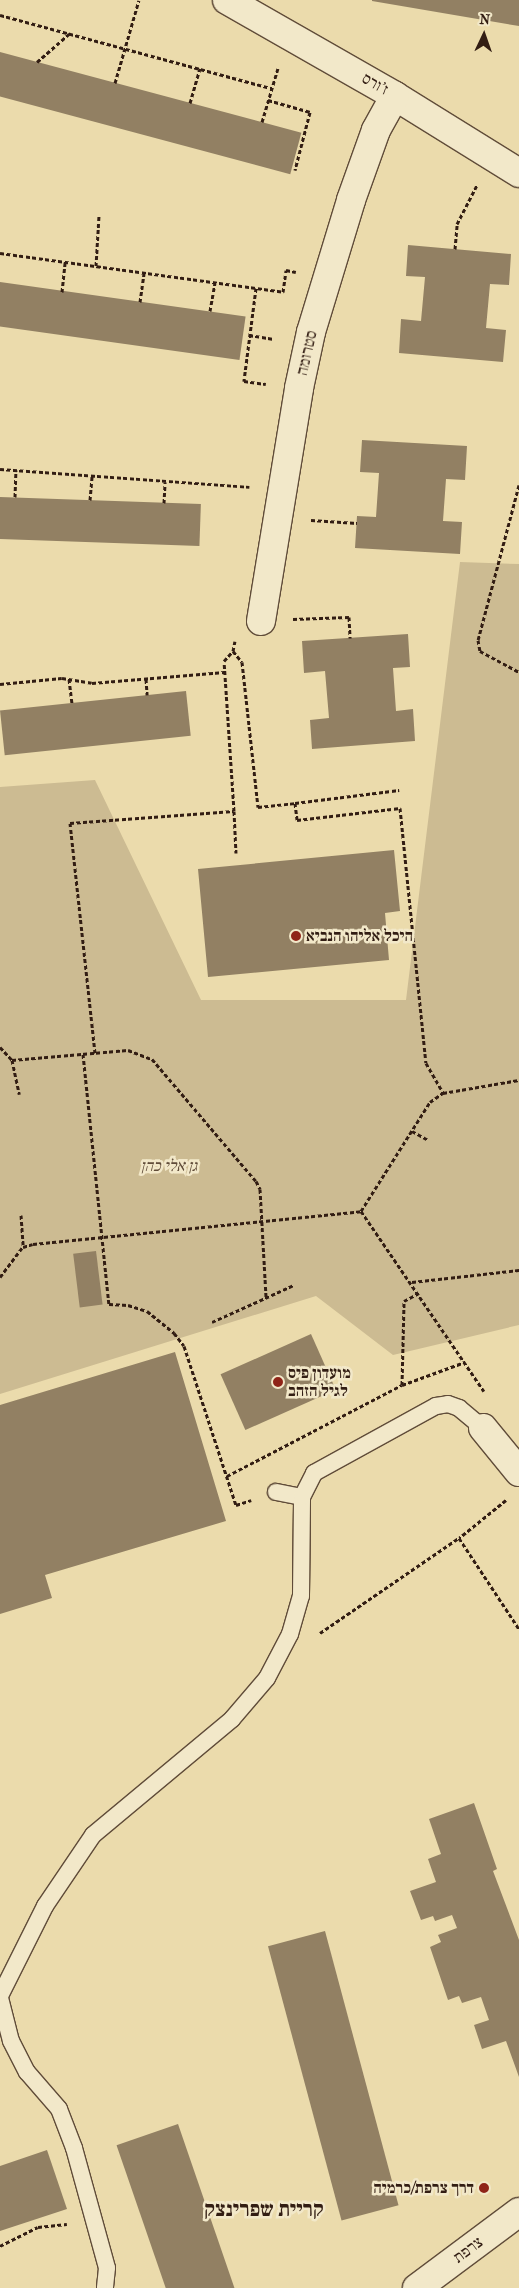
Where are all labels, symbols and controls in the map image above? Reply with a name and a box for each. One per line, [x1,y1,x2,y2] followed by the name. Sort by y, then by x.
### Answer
[459,10,509,60] north arrow
[479,11,491,28] text: N
[358,69,392,99] street label: ז'ורס
[293,329,321,377] street label: סטרומה
[306,926,413,946] place label: היכל אליהו הנביא
[290,930,302,942] marker: היכל אליהו הנביא
[141,1156,197,1176] park label: גן אלי כהן
[288,1363,351,1401] place label: מועדון פיס לגיל הזהב
[272,1376,284,1388] marker: מועדון פיס לגיל הזהב
[373,2178,474,2198] place label: דרך צרפת/כרמיה
[478,2182,490,2194] marker: דרך צרפת/כרמיה
[204,2196,324,2222] district label: קריית שפרינצק
[449,2233,487,2267] street label: צרפת

